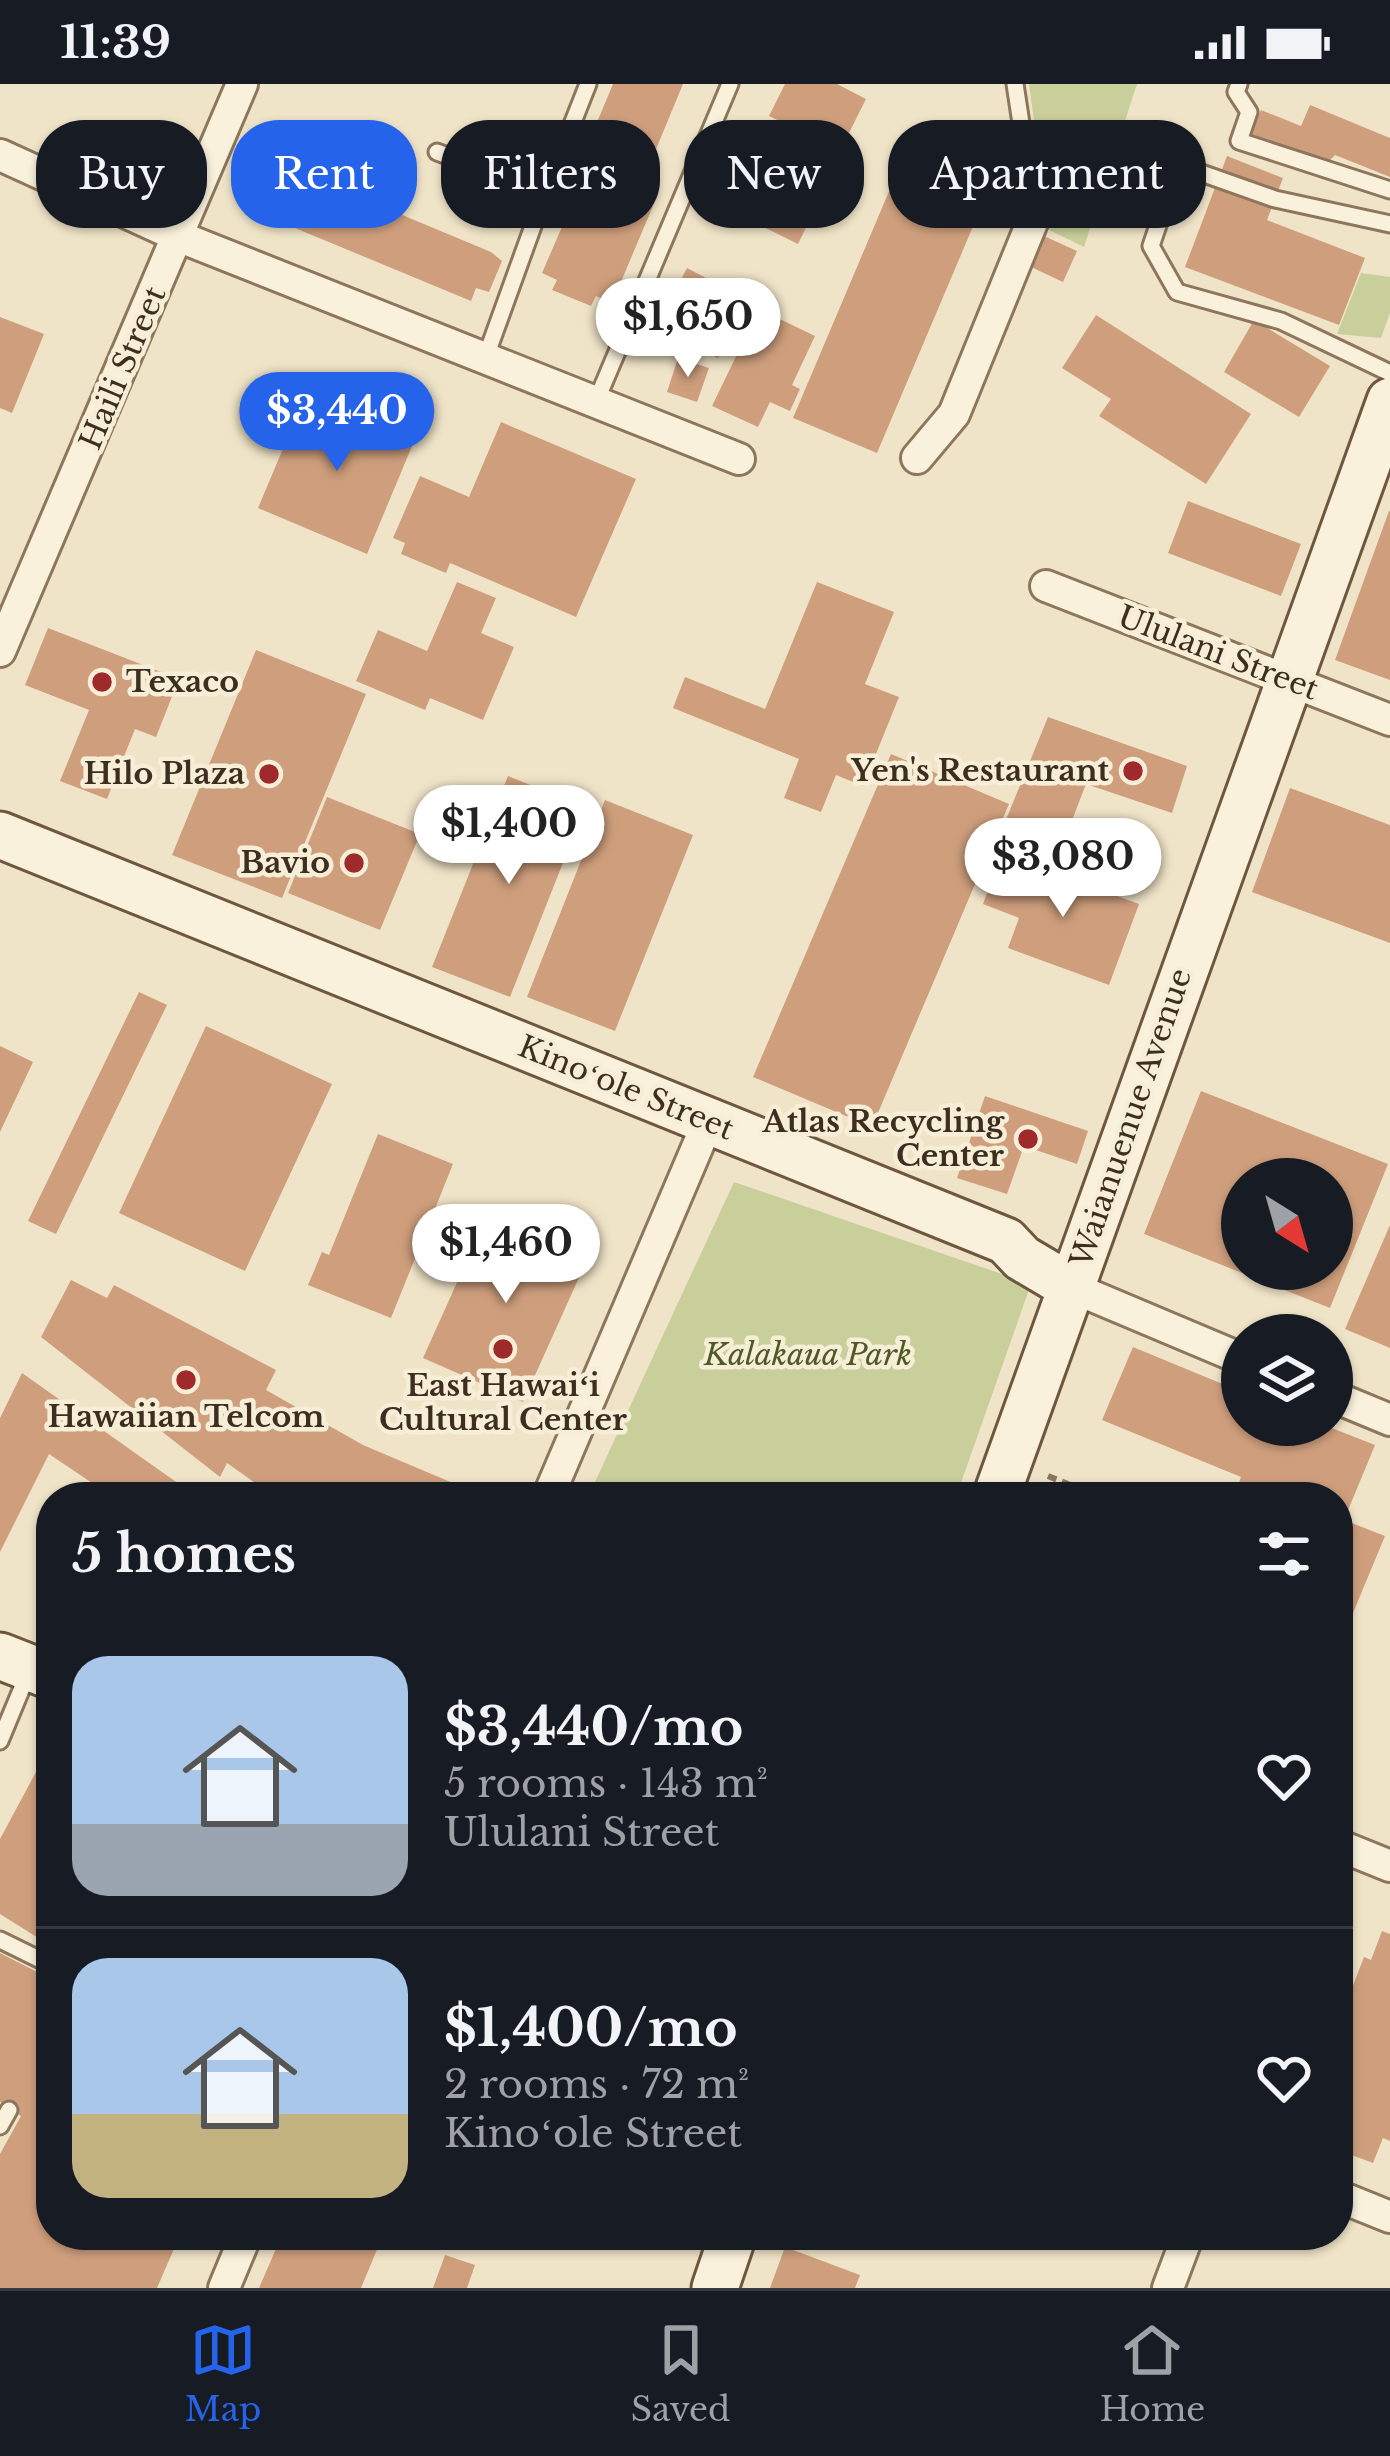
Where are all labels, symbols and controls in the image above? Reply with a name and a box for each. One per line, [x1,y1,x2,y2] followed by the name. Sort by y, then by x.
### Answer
[60,14,171,70] text: 11:39
[36,120,207,228] chip: Buy
[231,120,417,228] chip: Rent
[441,120,660,228] chip: Filters
[684,120,864,228] chip: New
[888,120,1206,228] chip: Apartment
[590,278,786,380] pin: $1,650
[72,280,174,455] street label: Haili Street
[623,292,753,341] text: $1,650
[239,372,435,474] pin: $3,440
[266,386,408,435] text: $3,440
[1113,597,1324,708] street label: Ululani Street
[126,663,239,700] place label: Texaco
[89,669,115,695] marker: Texaco
[850,752,1110,789] place label: Yen's Restaurant
[84,755,245,792] place label: Hilo Plaza
[1120,758,1146,784] marker: Yen's Restaurant
[256,761,282,787] marker: Hilo Plaza
[411,785,607,887] pin: $1,400
[440,799,578,848] text: $1,400
[965,818,1161,920] pin: $3,080
[991,832,1135,881] text: $3,080
[240,844,330,881] place label: Bavio
[341,850,367,876] marker: Bavio
[1062,964,1199,1273] street label: Waianuenue Avenue
[513,1027,740,1148] street label: Kinoʻole Street
[762,1103,1005,1174] place label: Atlas Recycling Center
[1015,1126,1041,1152] marker: Atlas Recycling Center
[1221,1158,1353,1290] north arrow
[1221,1158,1353,1446] map controls
[408,1204,604,1306] pin: $1,460
[439,1218,573,1267] text: $1,460
[1221,1314,1353,1446] button: layers
[490,1336,516,1362] marker: East Hawaiʻi Cultural Center
[703,1336,912,1373] park label: Kalakaua Park
[173,1367,199,1393] marker: Hawaiian Telcom
[379,1367,627,1438] place label: East Hawaiʻi Cultural Center
[48,1398,324,1435] place label: Hawaiian Telcom
[1251,1521,1317,1587] icon: filters
[72,1523,296,1586] text: 5 homes
[444,1696,743,1759] text: $3,440/mo
[168,1704,312,1848] icon: home
[1251,1743,1317,1809] icon: heart
[444,1759,768,1808] text: 5 rooms · 143 m²
[444,1808,719,1857] text: Ululani Street
[444,1997,738,2060] text: $1,400/mo
[168,2006,312,2150] icon: home
[1251,2045,1317,2111] icon: heart
[444,2060,749,2109] text: 2 rooms · 72 m²
[444,2109,742,2158] text: Kinoʻole Street
[185,2317,261,2430] tab: Map
[631,2317,730,2430] tab: Saved
[1100,2317,1205,2430] tab: Home

